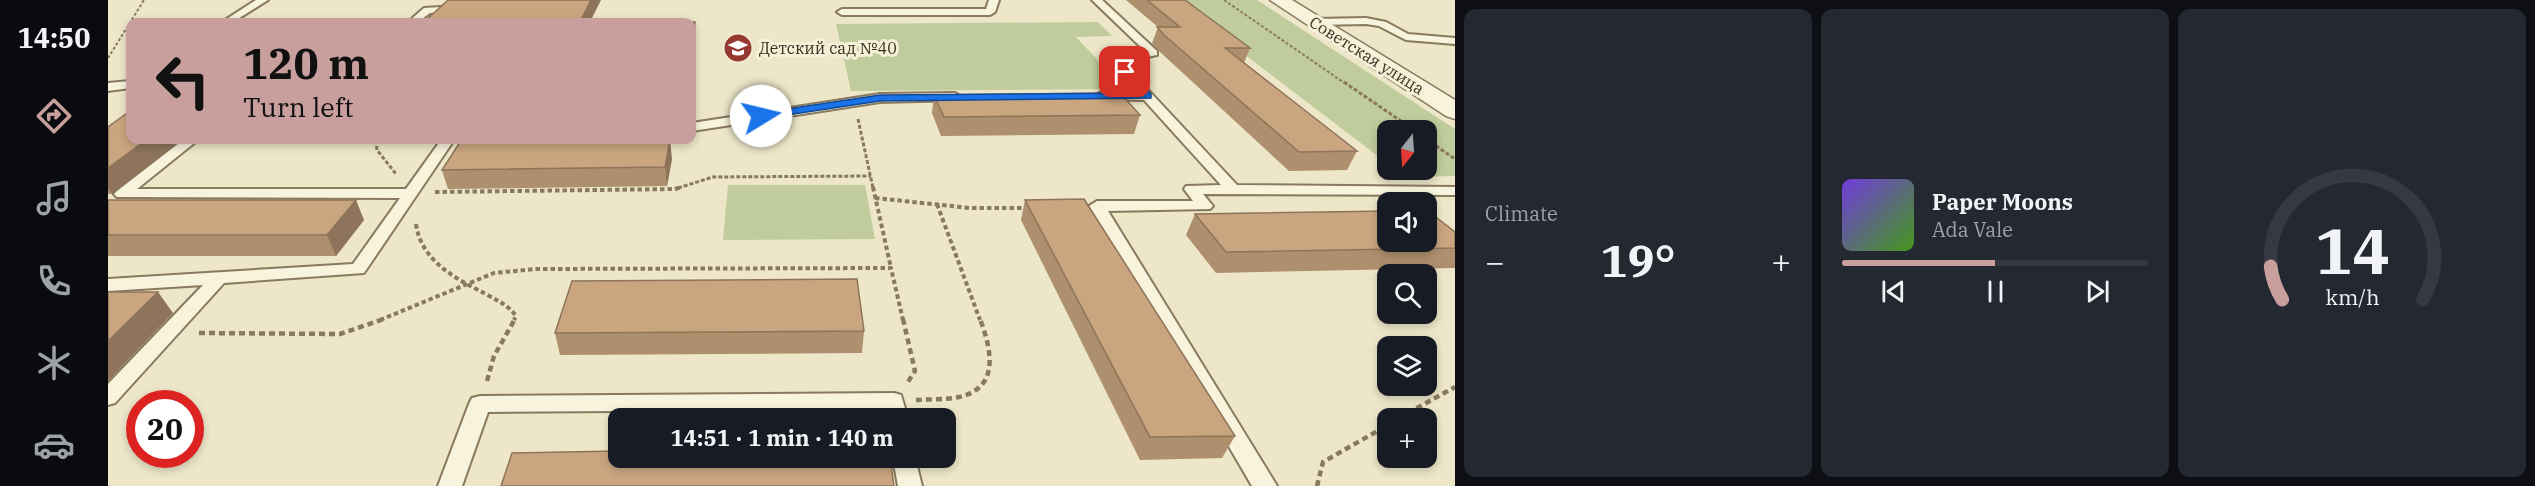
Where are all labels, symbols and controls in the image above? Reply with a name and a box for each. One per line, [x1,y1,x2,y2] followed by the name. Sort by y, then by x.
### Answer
[1306,12,1428,99] street label: Советская улица
[18,20,90,55] text: 14:50
[722,32,754,64] school or university icon: Детский сад №40
[243,36,369,91] text: 120 m
[759,38,897,58] place label: Детский сад №40
[144,42,222,120] icon: left
[1099,46,1150,97] pin
[1108,55,1141,88] icon: arrive
[729,84,793,148] position arrow
[243,89,354,124] text: Turn left
[33,95,75,137] icon: directions
[1377,120,1437,180] north arrow
[1377,120,1437,468] map controls
[33,177,75,219] icon: music
[1932,187,2073,216] text: Paper Moons
[1377,192,1437,252] button: sound
[1485,200,1558,227] text: Climate
[2315,210,2389,291] text: 14
[1932,216,2013,243] text: Ada Vale
[1600,231,1676,289] text: 19°
[1485,240,1505,283] text: −
[1771,240,1791,283] text: +
[33,260,75,302] icon: phone
[1377,264,1437,324] button: search
[1877,275,1910,308] icon: previous
[1979,275,2012,308] icon: pause
[2081,275,2114,308] icon: next
[2325,283,2379,311] text: km/h
[1377,336,1437,396] button: layers
[33,342,75,384] icon: climate
[126,390,204,468] speed limit sign: 20
[1377,408,1437,468] button: +
[670,423,894,452] text: 14:51 · 1 min · 140 m
[33,424,75,466] icon: car

